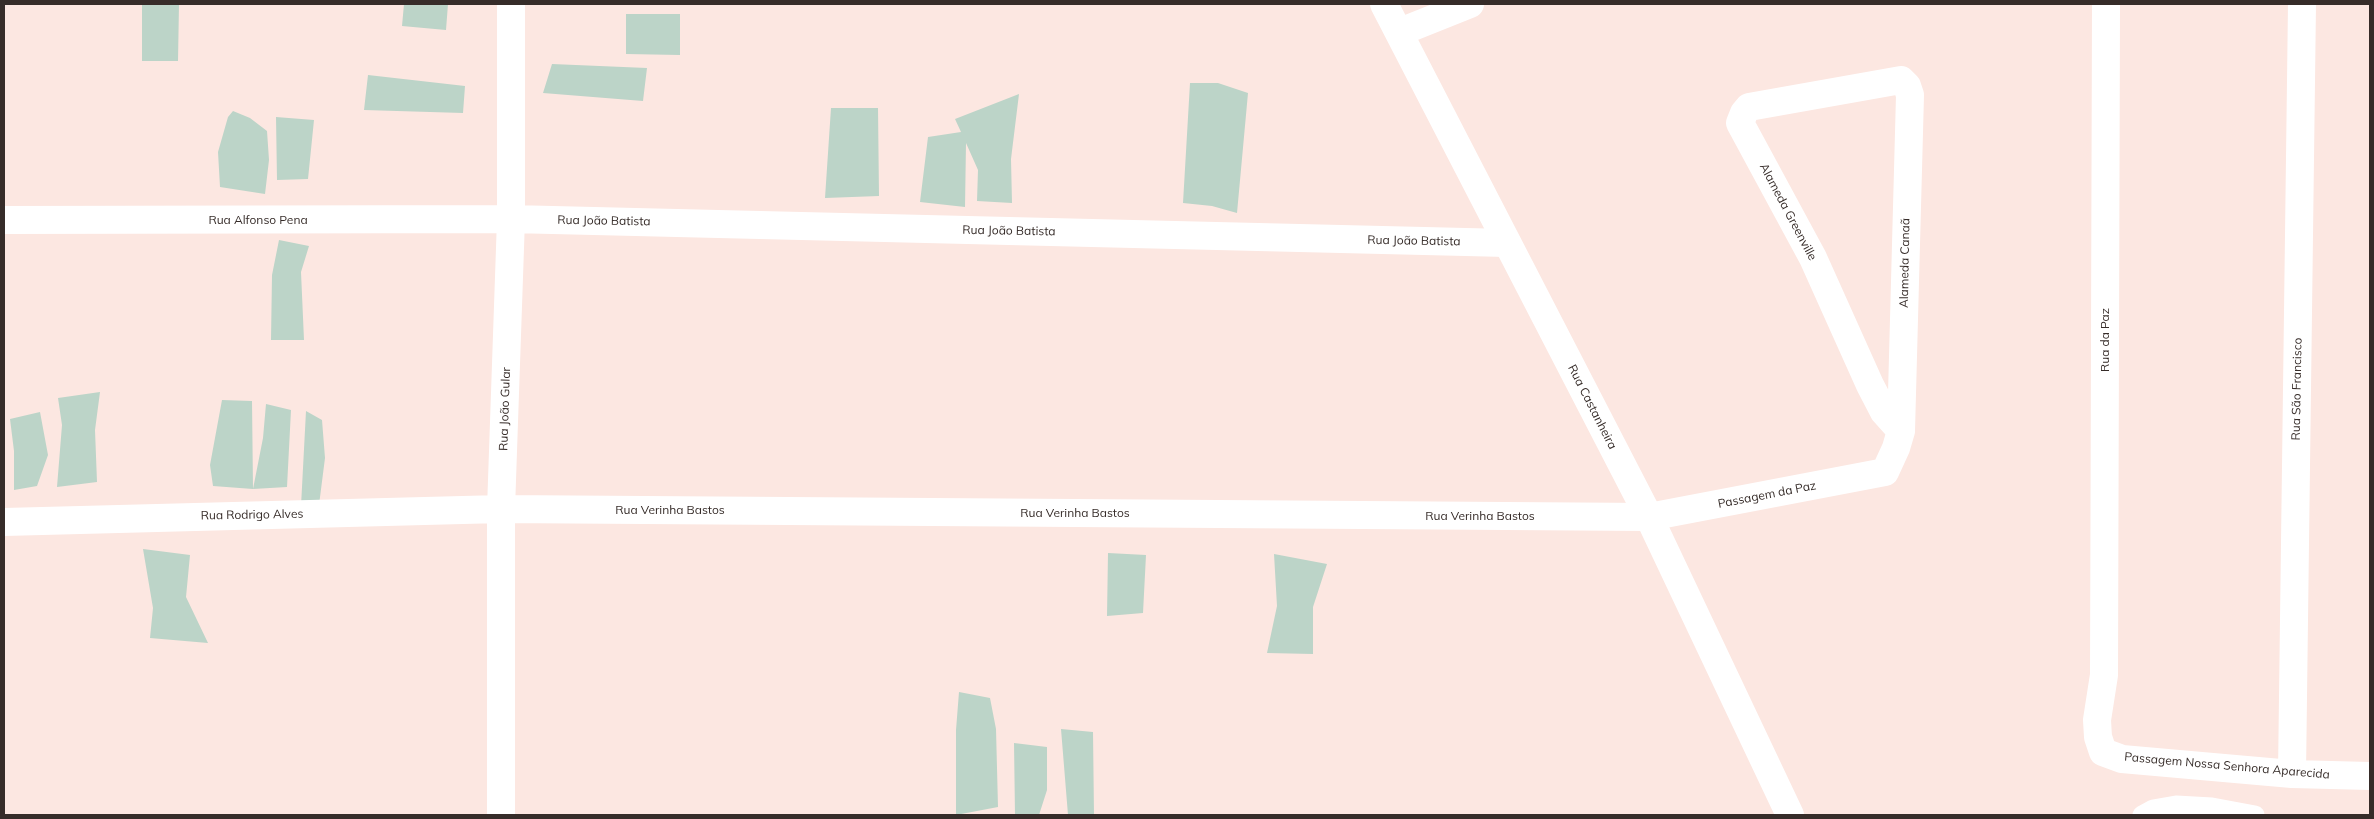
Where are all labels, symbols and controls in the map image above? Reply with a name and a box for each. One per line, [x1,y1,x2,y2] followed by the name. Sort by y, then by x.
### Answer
[1756,161,1820,263] street label: Alameda Greenville
[208,213,308,227] street label: Rua Alfonso Pena
[557,213,651,229] street label: Rua João Batista
[1897,218,1913,308] street label: Alameda Canaã
[962,223,1056,239] street label: Rua João Batista
[1367,233,1461,249] street label: Rua João Batista
[2098,308,2112,372] street label: Rua da Paz
[2289,337,2305,441] street label: Rua São Francisco
[1564,362,1620,452] street label: Rua Castanheira
[496,367,514,451] street label: Rua João Gular
[1717,478,1817,512] street label: Passagem da Paz
[615,503,725,517] street label: Rua Verinha Bastos
[1020,506,1130,520] street label: Rua Verinha Bastos
[201,507,303,523] street label: Rua Rodrigo Alves
[1425,509,1535,523] street label: Rua Verinha Bastos
[2124,750,2330,782] street label: Passagem Nossa Senhora Aparecida

